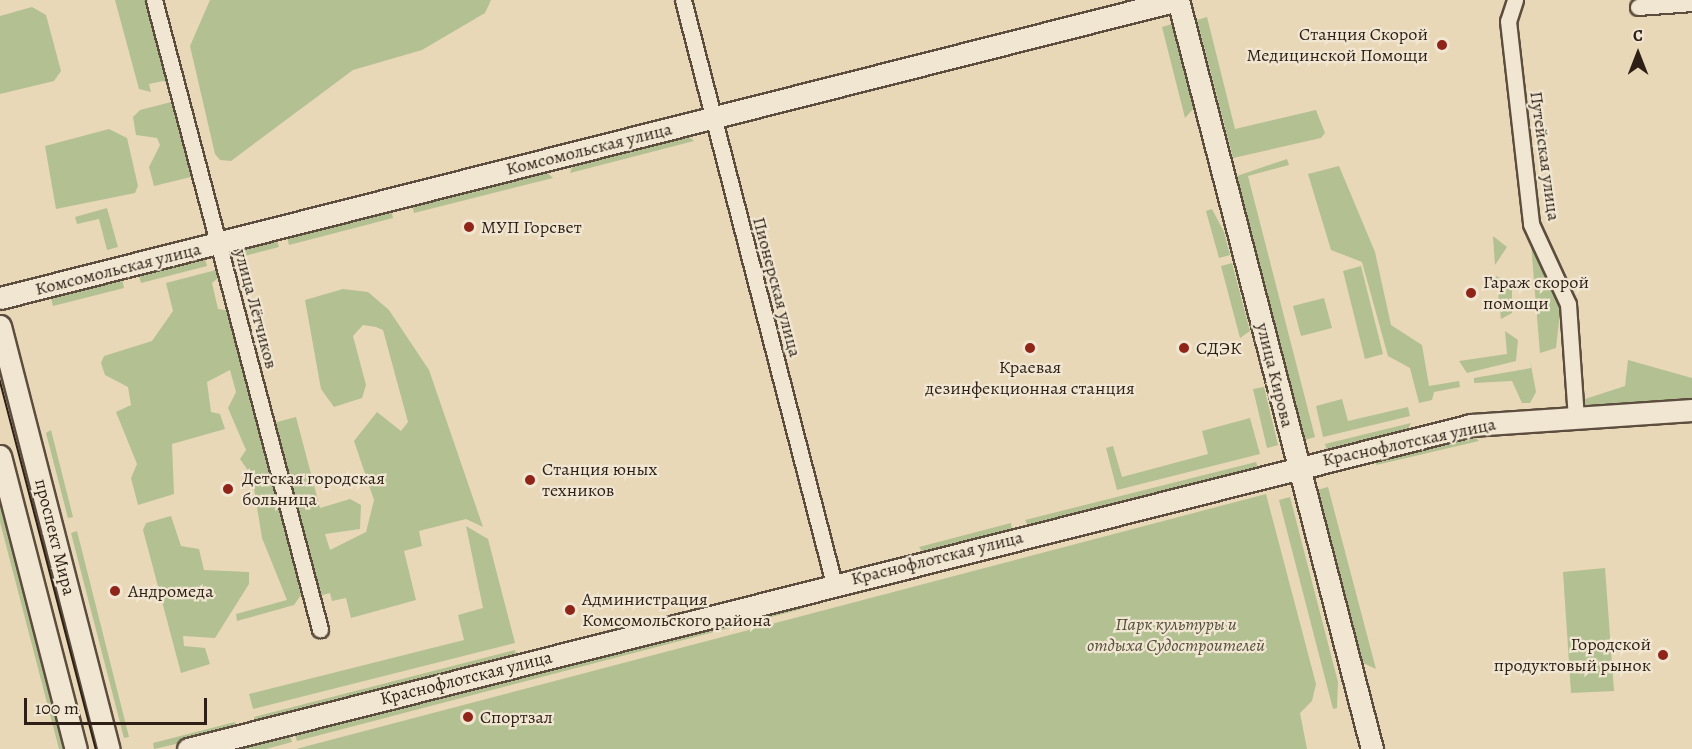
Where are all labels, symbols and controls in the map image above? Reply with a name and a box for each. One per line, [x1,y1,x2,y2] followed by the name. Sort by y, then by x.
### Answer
[1246,24,1428,66] place label: Станция Скорой Медицинской Помощи
[1608,24,1668,84] north arrow
[1633,25,1643,47] text: С
[1433,36,1451,54] marker: Станция Скорой Медицинской Помощи
[1525,90,1565,222] street label: Путейская улица
[504,118,674,180] street label: Комсомольская улица
[748,215,806,359] street label: Пионерская улица
[481,216,582,238] place label: МУП Горсвет
[462,220,476,234] marker: МУП Горсвет
[33,238,203,300] street label: Комсомольская улица
[230,247,282,371] street label: улица Лётчиков
[1483,272,1589,314] place label: Гараж скорой помощи
[1464,286,1478,300] marker: Гараж скорой помощи
[1252,320,1298,430] street label: улица Кирова
[1196,337,1241,359] place label: СДЭК
[1023,341,1037,355] marker: Краевая дезинфекционная станция
[1177,341,1191,355] marker: СДЭК
[925,357,1135,400] place label: Краевая дезинфекционная станция
[1320,413,1498,471] street label: Краснофлотская улица
[542,459,657,502] place label: Станция юных техников
[242,468,385,510] place label: Детская городская больница
[523,473,537,487] marker: Станция юных техников
[30,477,80,597] street label: проспект Мира
[219,480,237,498] marker: Детская городская больница
[849,526,1025,590] street label: Краснофлотская улица
[128,580,213,602] place label: Андромеда
[106,582,124,600] marker: Андромеда
[582,589,771,632] place label: Администрация Комсомольского района
[563,603,577,617] marker: Администрация Комсомольского района
[1087,614,1265,656] park label: Парк культуры и отдыха Судостроителей
[1494,634,1651,676] place label: Городской продуктовый рынок
[378,646,554,710] street label: Краснофлотская улица
[1656,648,1670,662] marker: Городской продуктовый рынок
[27,686,210,724] scale bar
[35,696,79,720] text: 100 m
[480,706,553,728] place label: Спортзал
[461,710,475,724] marker: Спортзал

